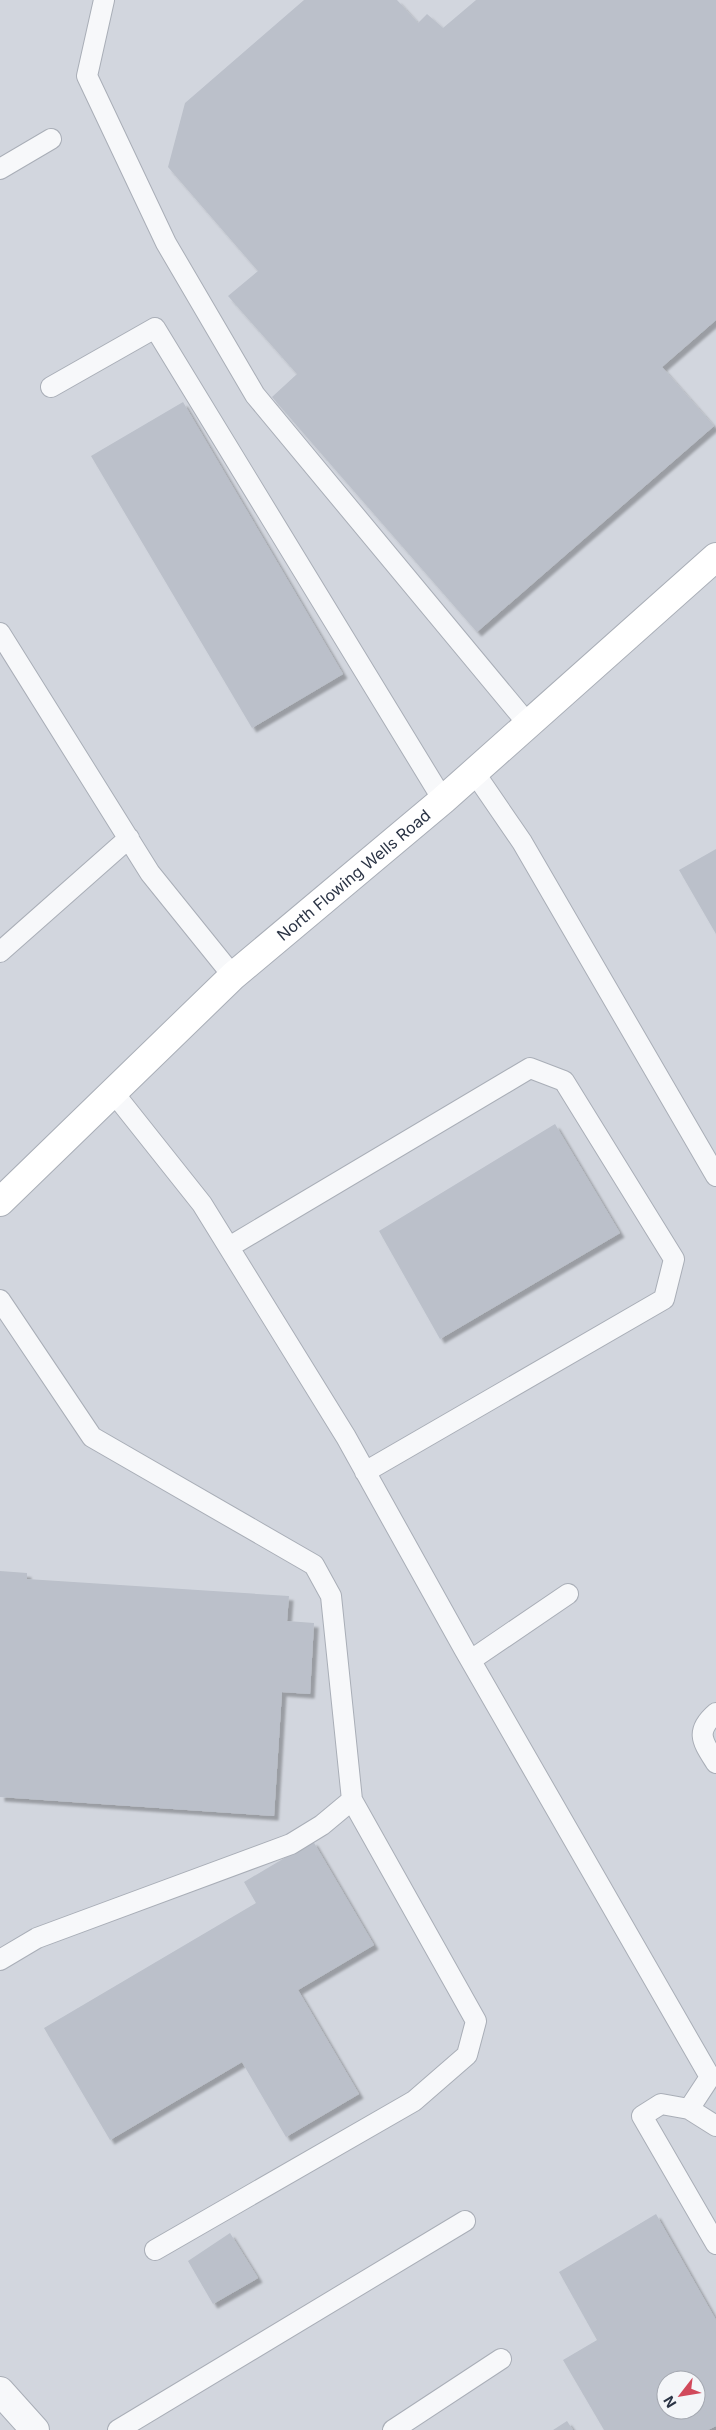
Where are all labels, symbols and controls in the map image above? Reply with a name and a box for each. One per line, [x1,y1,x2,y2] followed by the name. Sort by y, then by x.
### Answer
[273,805,434,945] street label: North Flowing Wells Road
[656,2370,706,2420] north arrow
[659,2393,679,2411] text: N

